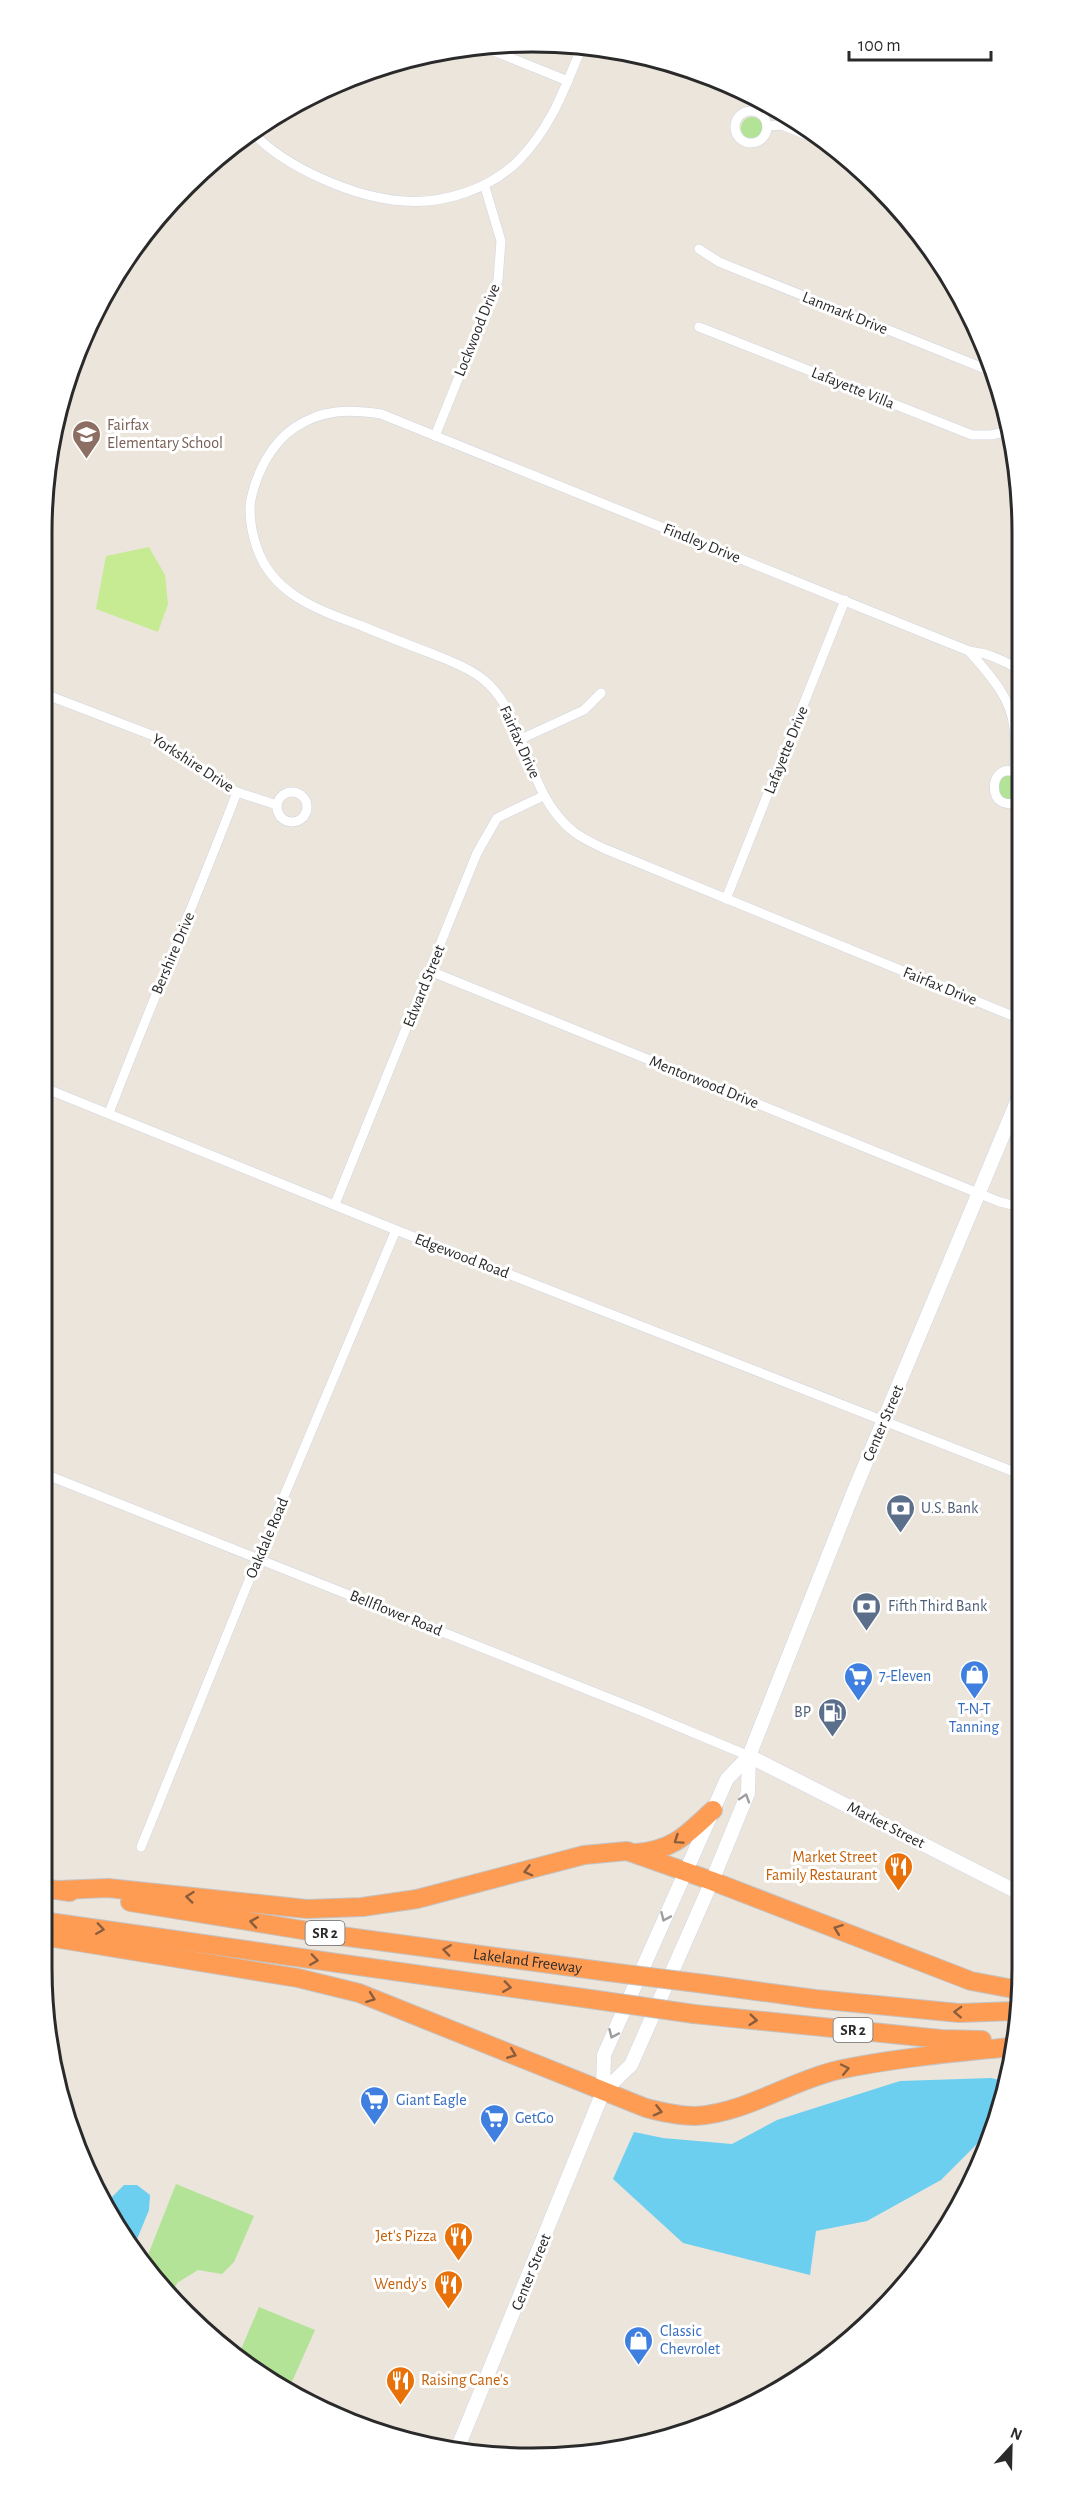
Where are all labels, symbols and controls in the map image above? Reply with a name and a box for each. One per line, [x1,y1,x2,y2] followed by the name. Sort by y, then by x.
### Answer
[849,24,992,62] scale bar
[858,37,901,55] text: 100 m
[451,281,503,379] street label: Lockwood Drive
[800,289,890,337] street label: Lanmark Drive
[809,364,897,413] street label: Lafayette Villa
[107,417,223,452] place label: Fairfax Elementary School
[70,418,102,460] school or university icon: Fairfax Elementary School
[661,520,743,567] street label: Findley Drive
[497,703,543,781] street label: Fairfax Drive
[761,704,812,796] street label: Lafayette Drive
[149,731,237,795] street label: Yorkshire Drive
[149,910,197,996] street label: Bershire Drive
[400,943,448,1029] street label: Edward Street
[901,964,979,1008] street label: Fairfax Drive
[647,1053,761,1111] street label: Mentorwood Drive
[413,1231,511,1281] street label: Edgewood Road
[860,1382,906,1464] street label: Center Street
[884,1492,916,1534] bank icon: U.S. Bank
[243,1495,291,1581] street label: Oakdale Road
[921,1500,979,1516] place label: U.S. Bank
[348,1587,444,1639] street label: Bellflower Road
[851,1590,883,1632] bank icon: Fifth Third Bank
[888,1598,988,1614] place label: Fifth Third Bank
[958,1658,990,1700] shop icon: T-N-T Tanning
[842,1660,874,1702] supermarket icon: 7-Eleven
[879,1668,931,1684] place label: 7-Eleven
[816,1696,848,1738] fuel station icon: BP
[949,1701,999,1735] place label: T-N-T Tanning
[794,1704,811,1720] place label: BP
[738,1794,750,1804] one-way arrow
[845,1799,927,1851] street label: Market Street
[674,1833,685,1844] one-way arrow
[766,1849,877,1884] place label: Market Street Family Restaurant
[882,1850,914,1892] restaurant icon: Market Street Family Restaurant
[523,1864,533,1877] one-way arrow
[186,1891,195,1904] one-way arrow
[661,1911,673,1922] one-way arrow
[250,1916,260,1929] one-way arrow
[306,1921,344,1945] road number: SR 2
[95,1922,105,1934] one-way arrow
[833,1924,844,1936] one-way arrow
[443,1944,452,1957] one-way arrow
[472,1946,583,1977] street label: Lakeland Freeway
[309,1953,318,1965] one-way arrow
[502,1981,511,1993] one-way arrow
[365,1991,376,2003] one-way arrow
[953,2006,962,2019] one-way arrow
[748,2013,757,2026] one-way arrow
[834,2018,872,2042] road number: SR 2
[608,2028,620,2039] one-way arrow
[506,2047,517,2059] one-way arrow
[840,2063,850,2076] one-way arrow
[359,2084,391,2126] supermarket icon: Giant Eagle
[396,2092,467,2108] place label: Giant Eagle
[478,2102,510,2144] supermarket icon: GetGo
[653,2104,663,2117] one-way arrow
[515,2110,554,2126] place label: GetGo
[442,2220,474,2262] restaurant icon: Jet's Pizza
[376,2228,437,2244] place label: Jet's Pizza
[508,2231,554,2313] street label: Center Street
[432,2268,464,2310] restaurant icon: Wendy's
[374,2276,427,2293] place label: Wendy's
[660,2323,720,2357] place label: Classic Chevrolet
[623,2324,655,2366] shop icon: Classic Chevrolet
[384,2364,416,2406] restaurant icon: Raising Cane's
[421,2372,509,2388] place label: Raising Cane's
[981,2417,1041,2477] north arrow
[1008,2425,1024,2444] text: N

